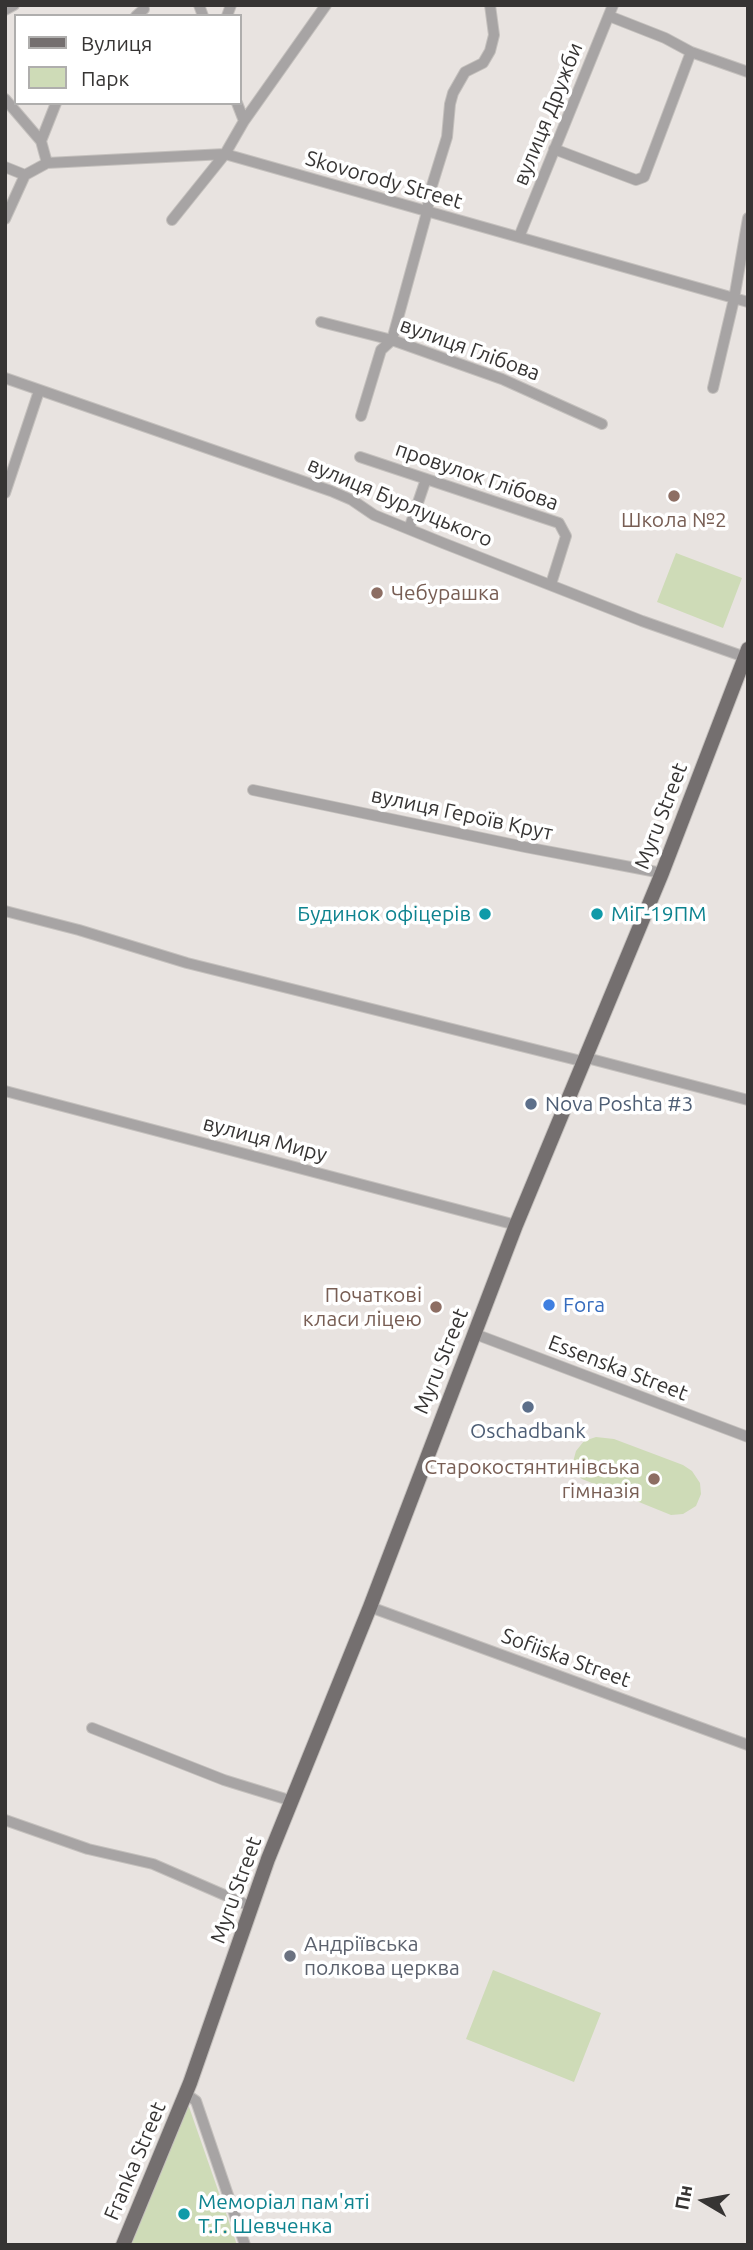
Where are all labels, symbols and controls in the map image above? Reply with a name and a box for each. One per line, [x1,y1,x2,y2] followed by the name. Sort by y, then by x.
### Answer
[14,14,242,105] legend
[81,31,152,55] text: Вулиця
[508,39,588,189] street label: вулиця Дружби
[81,66,129,90] text: Парк
[303,146,465,214] street label: Skovorody Street
[397,312,543,386] street label: вулиця Глібова
[392,436,562,516] street label: провулок Глібова
[304,452,496,552] street label: вулиця Бурлуцького
[666,488,682,504] marker: Школа №2
[621,507,727,533] place label: Школа №2
[391,580,500,606] place label: Чебурашка
[369,585,385,601] marker: Чебурашка
[629,759,693,873] street label: Myru Street
[369,782,555,846] street label: вулиця Героїв Крут
[297,901,471,927] place label: Будинок офіцерів
[611,901,706,927] place label: МіГ-19ПМ
[477,906,493,922] marker: Будинок офіцерів
[589,906,605,922] marker: МіГ-19ПМ
[545,1091,693,1117] place label: Nova Poshta #3
[523,1096,539,1112] marker: Nova Poshta #3
[200,1110,330,1168] street label: вулиця Миру
[303,1282,422,1332] place label: Початкові класи ліцею
[563,1292,605,1318] place label: Fora
[541,1297,557,1313] marker: Fora
[428,1299,444,1315] marker: Початкові класи ліцею
[408,1304,474,1418] street label: Myru Street
[545,1330,691,1406] street label: Essenska Street
[520,1399,536,1415] marker: Oschadbank
[470,1418,586,1444] place label: Oschadbank
[424,1454,640,1504] place label: Старокостянтинівська гімназія
[646,1471,662,1487] marker: Старокостянтинівська гімназія
[498,1623,634,1693] street label: Sofiiska Street
[205,1833,267,1947] street label: Myru Street
[304,1931,460,1981] place label: Андріївська полкова церква
[282,1948,298,1964] marker: Андріївська полкова церква
[99,2098,171,2224] street label: Franka Street
[669,2166,739,2236] north arrow
[670,2183,696,2212] text: Пн
[198,2189,370,2239] place label: Меморіал пам'яті Т.Г. Шевченка
[176,2206,192,2222] marker: Меморіал пам'яті Т.Г. Шевченка

